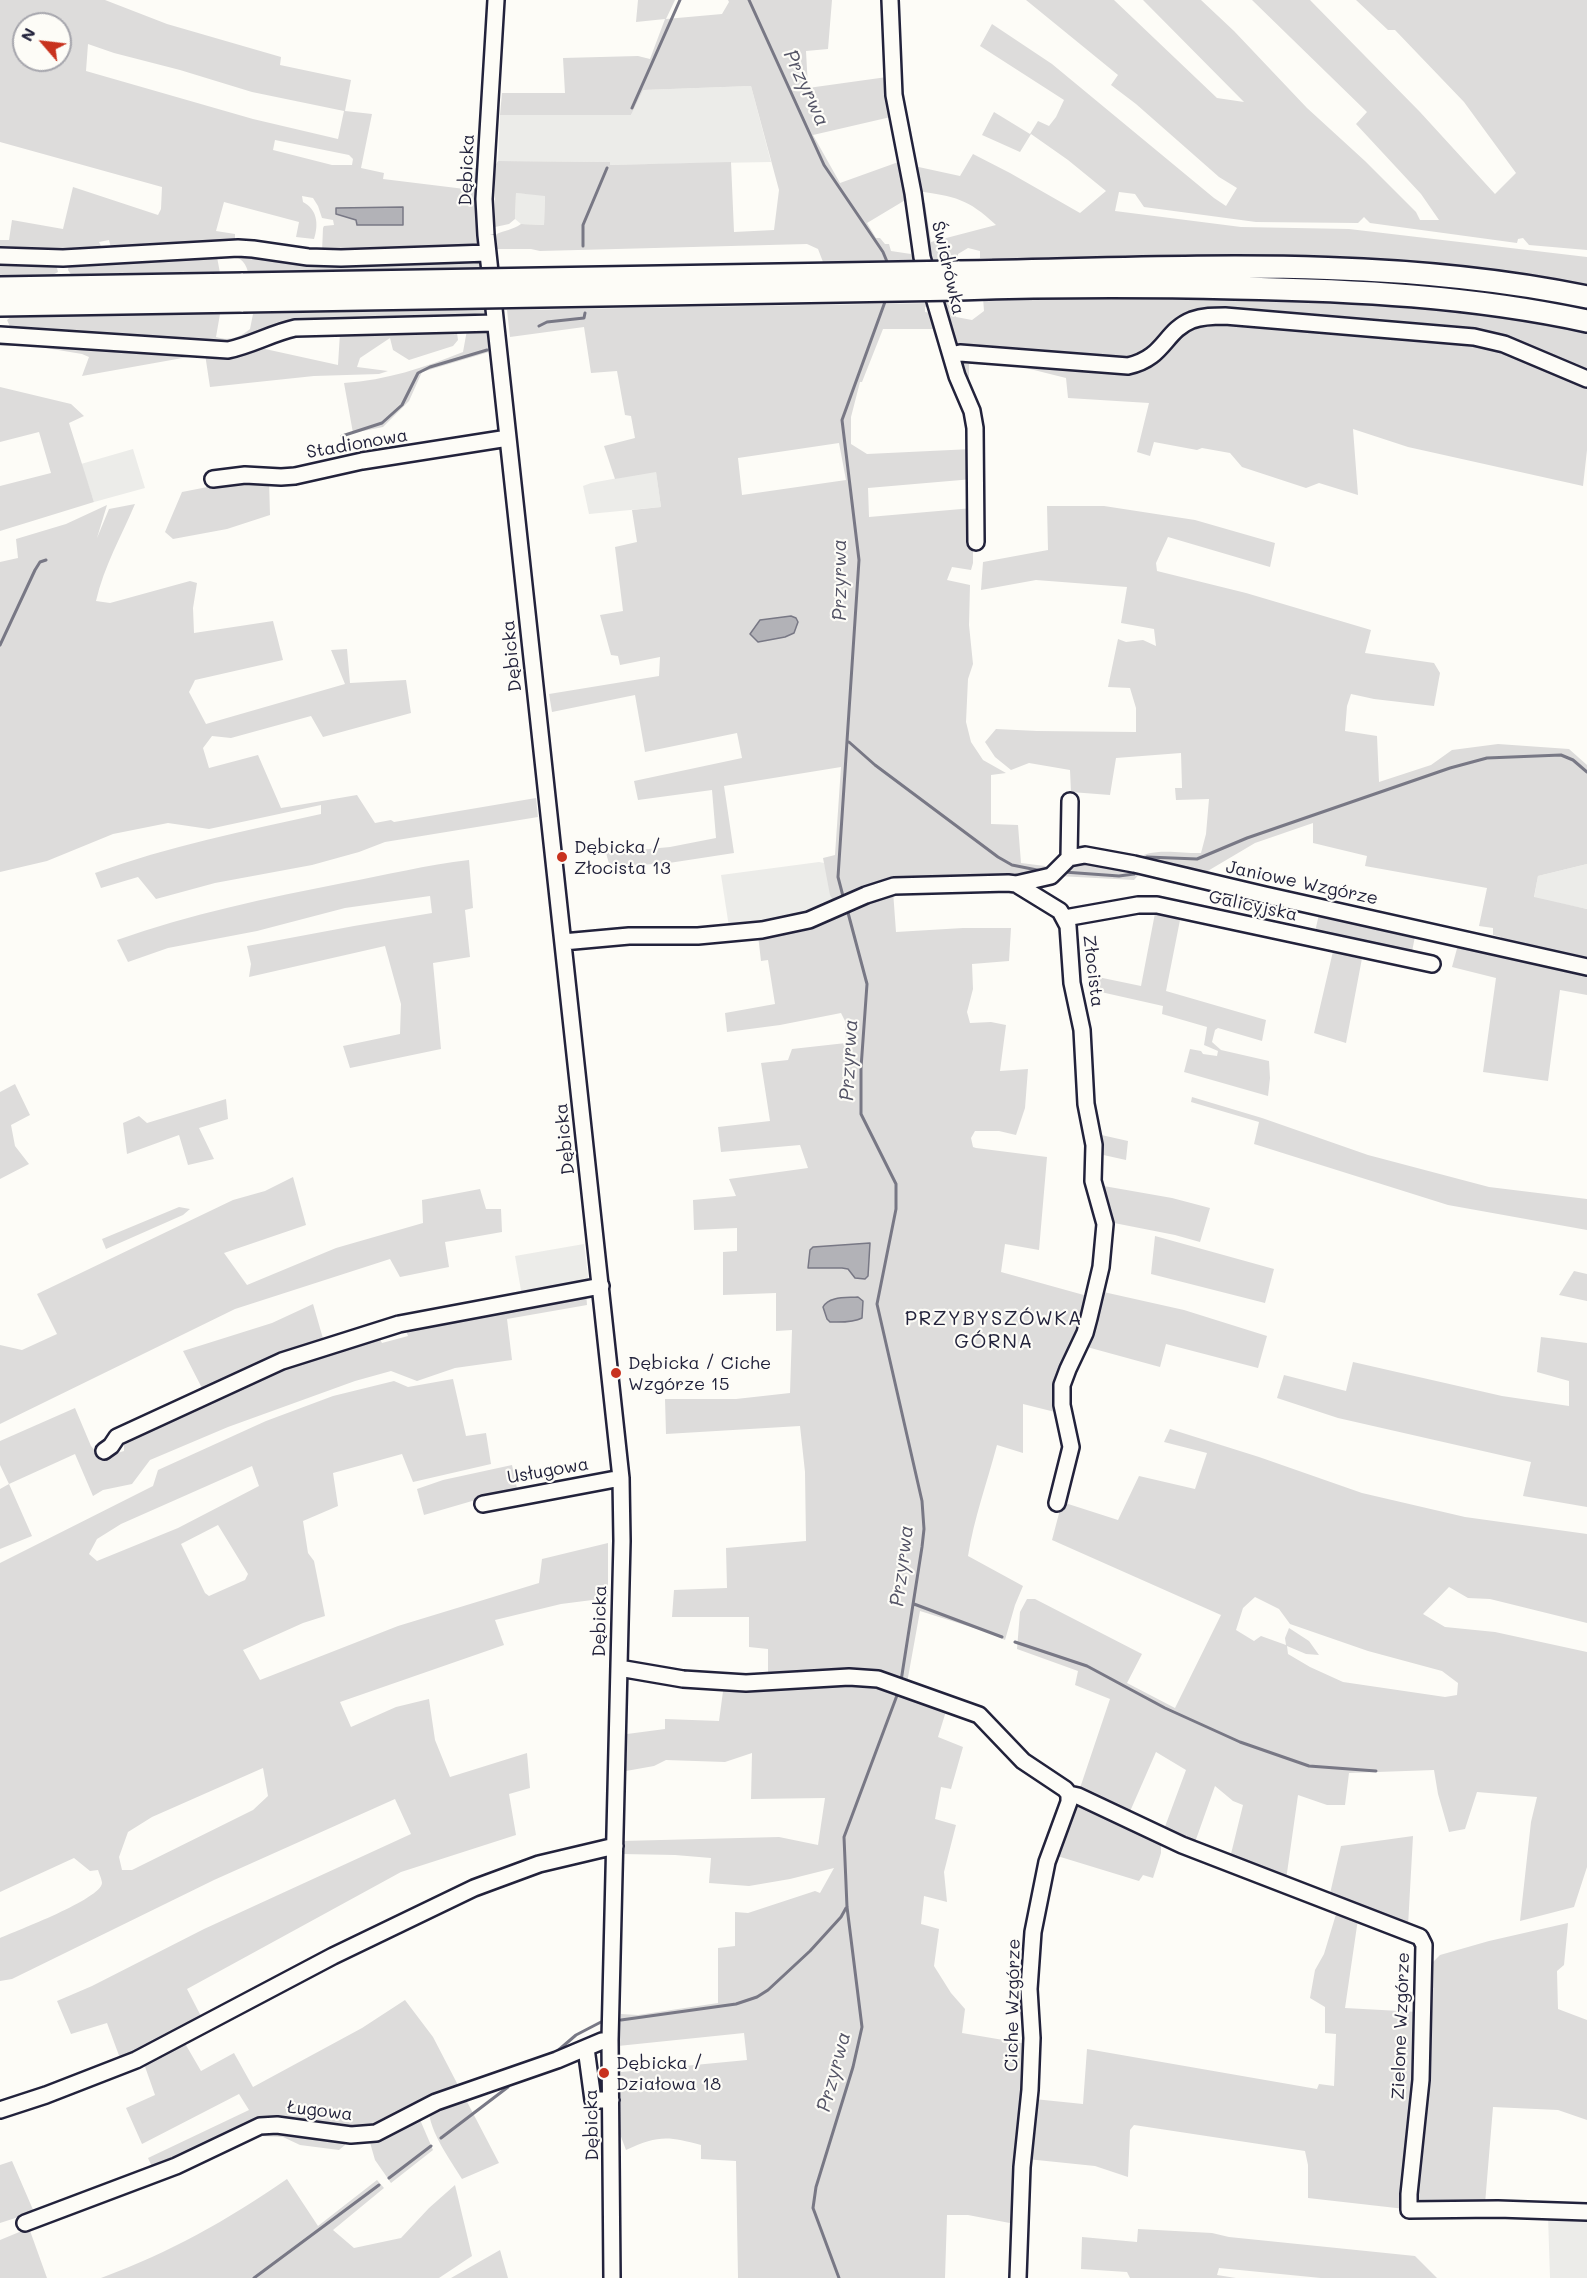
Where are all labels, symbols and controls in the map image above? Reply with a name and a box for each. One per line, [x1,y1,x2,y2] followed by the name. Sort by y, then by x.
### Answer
[12,12,72,72] north arrow
[15,24,40,45] text: N
[778,46,834,130] water label: Przyrwa
[455,134,479,206] street label: Dębicka
[927,219,969,317] street label: Świdrówka
[305,424,409,464] street label: Stadionowa
[828,539,852,621] water label: Przyrwa
[498,619,526,693] street label: Dębicka
[574,836,671,878] place label: Dębicka / Złocista 13
[555,850,569,864] marker: Dębicka / Złocista 13
[1224,856,1380,910] street label: Janiowe Wzgórze
[1207,886,1299,926] street label: Galicyjska
[1078,934,1108,1008] street label: Złocista
[835,1019,863,1101] water label: Przyrwa
[551,1102,579,1176] street label: Dębicka
[905,1307,1083,1354] district label: PRZYBYSZÓWKA GÓRNA
[628,1352,771,1394] place label: Dębicka / Ciche Wzgórze 15
[609,1366,623,1380] marker: Dębicka / Ciche Wzgórze 15
[506,1453,590,1489] street label: Usługowa
[885,1524,919,1608] water label: Przyrwa
[589,1585,611,1657] street label: Dębicka
[1001,1938,1025,2072] street label: Ciche Wzgórze
[1388,1952,1414,2100] street label: Zielone Wzgórze
[812,2029,856,2115] water label: Przyrwa
[616,2052,721,2094] place label: Dębicka / Działowa 18
[597,2066,611,2080] marker: Dębicka / Działowa 18
[581,2089,603,2161] street label: Dębicka
[286,2096,354,2126] street label: Ługowa

